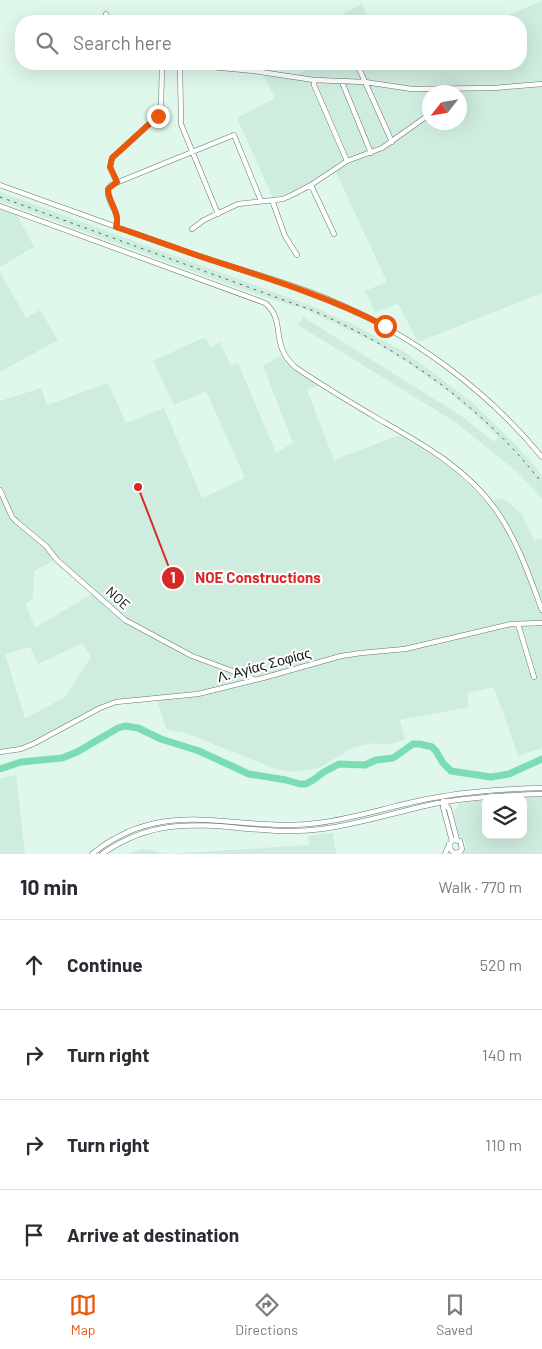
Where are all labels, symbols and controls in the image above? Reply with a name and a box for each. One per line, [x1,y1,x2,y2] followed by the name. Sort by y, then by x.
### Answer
[15,15,527,70] search box
[33,29,61,57] icon: search
[73,31,172,54] text: Search here
[422,85,467,130] north arrow
[147,105,170,128] route end
[374,315,397,338] route start
[160,563,331,593] callout: NOE Constructions
[170,568,176,586] text: 1
[195,568,321,586] text: NOE Constructions
[103,582,134,613] street label: NOE
[215,644,313,685] street label: Λ. Αγίας Σοφίας
[482,794,527,839] map controls
[482,794,527,839] button: layers
[20,874,78,899] text: 10 min
[438,877,522,896] text: Walk · 770 m
[20,951,48,979] icon: ahead
[67,953,143,976] text: Continue
[480,955,522,974] text: 520 m
[20,1041,48,1069] icon: right
[67,1043,149,1066] text: Turn right
[482,1045,522,1064] text: 140 m
[20,1131,48,1159] icon: right
[67,1133,149,1156] text: Turn right
[485,1135,522,1154] text: 110 m
[20,1221,48,1249] icon: arrive
[67,1223,239,1246] text: Arrive at destination
[69,1291,97,1338] tab: Map
[235,1291,298,1338] tab: Directions
[436,1291,473,1338] tab: Saved

